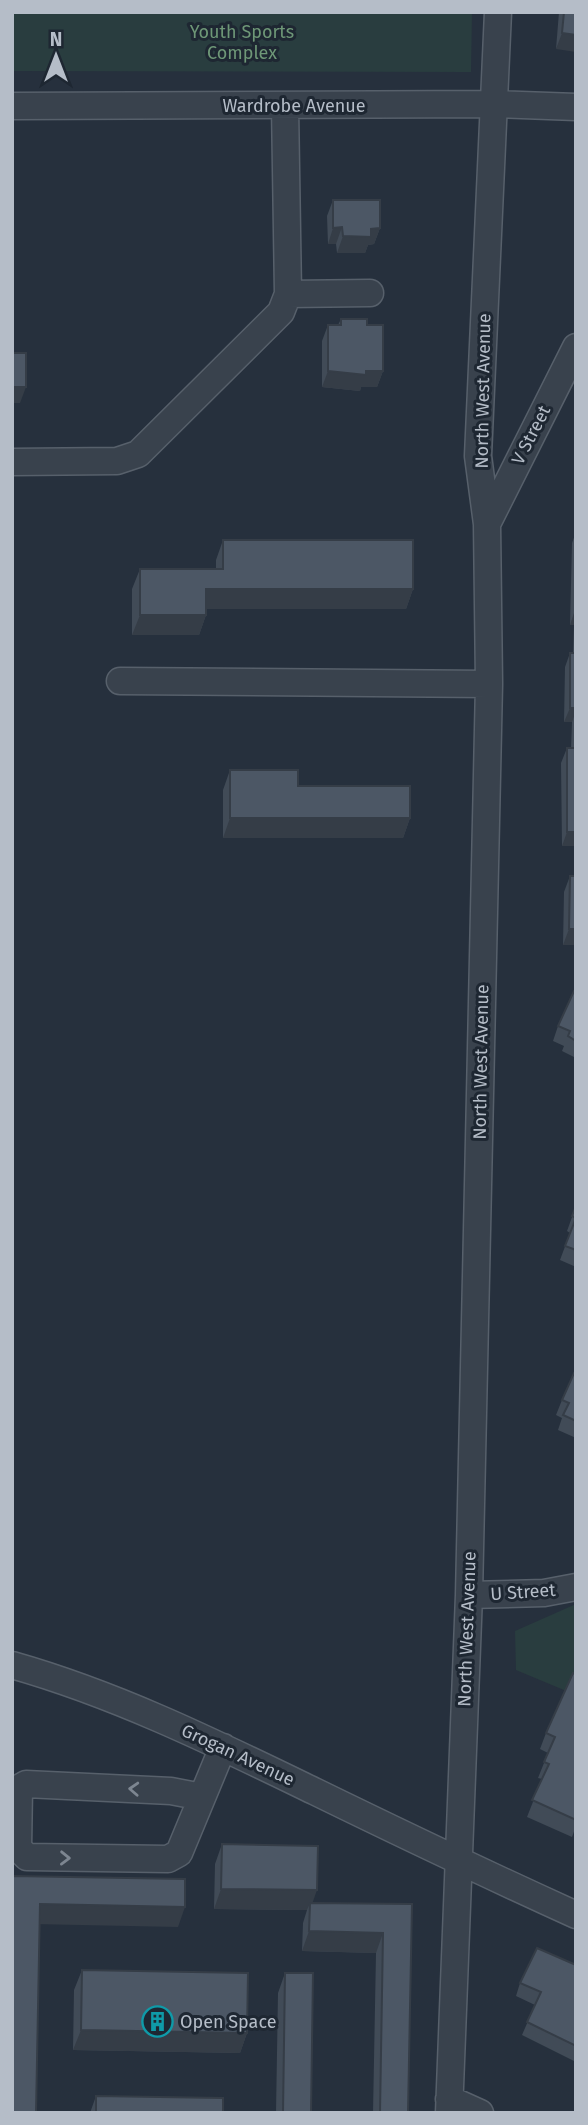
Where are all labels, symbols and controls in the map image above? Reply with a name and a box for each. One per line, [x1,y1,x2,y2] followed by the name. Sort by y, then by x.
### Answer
[21,21,91,91] north arrow
[190,21,294,64] park label: Youth Sports Complex
[50,28,62,51] text: N
[222,95,366,117] street label: Wardrobe Avenue
[471,313,495,469] street label: North West Avenue
[507,401,555,468] street label: V Street
[469,984,493,1140] street label: North West Avenue
[453,1551,481,1707] street label: North West Avenue
[490,1579,557,1605] street label: U Street
[178,1719,298,1791] street label: Grogan Avenue
[129,1781,140,1796] one-way arrow
[60,1850,71,1866] one-way arrow
[140,2005,174,2039] building icon: Open Space
[180,2011,276,2033] place label: Open Space

